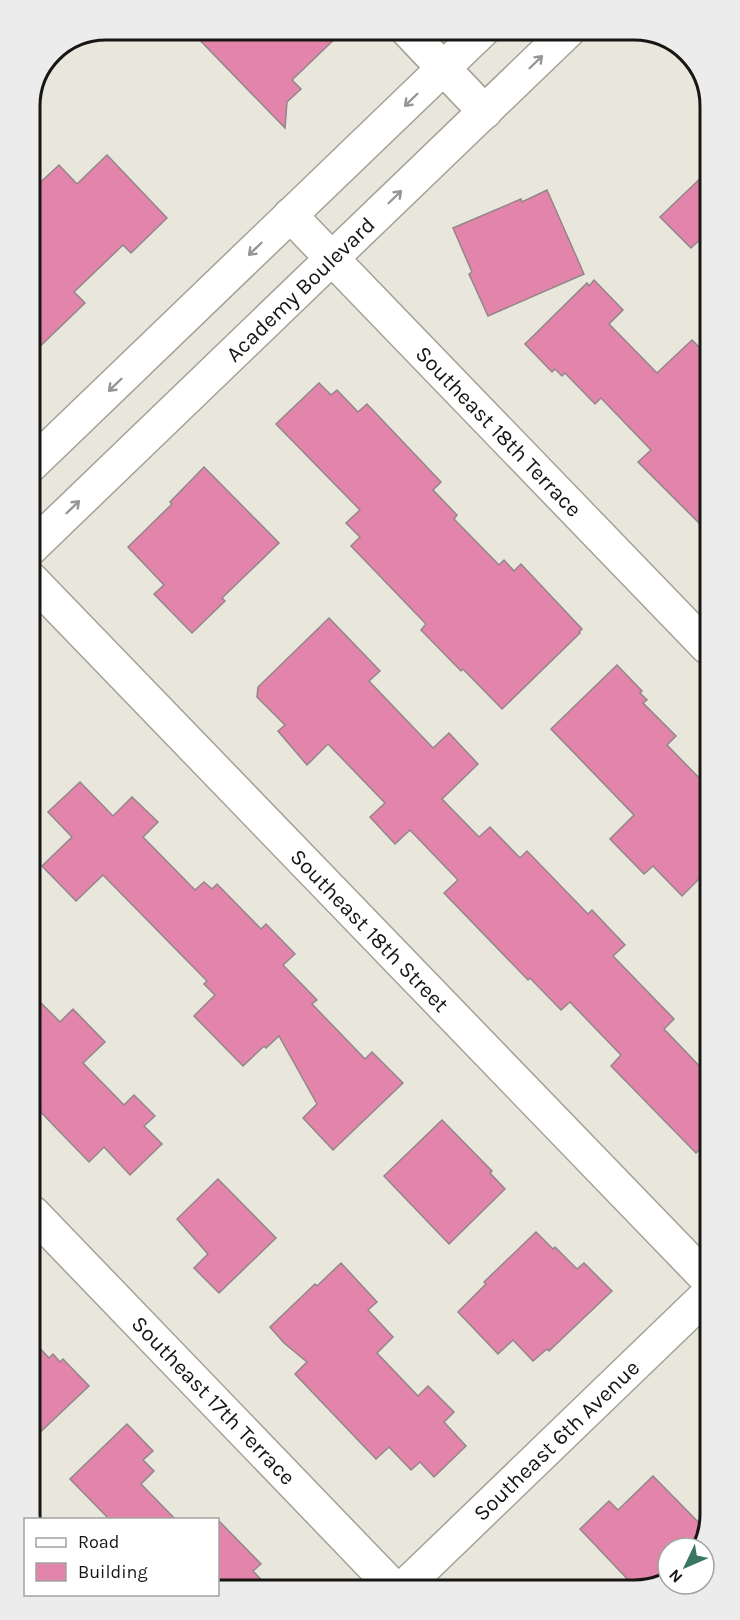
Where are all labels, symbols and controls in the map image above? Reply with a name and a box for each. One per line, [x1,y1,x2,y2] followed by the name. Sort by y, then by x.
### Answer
[528,55,543,69] one-way arrow
[403,92,418,107] one-way arrow
[388,190,403,204] one-way arrow
[221,212,381,368] street label: Academy Boulevard
[247,242,262,256] one-way arrow
[410,341,587,523] street label: Southeast 18th Terrace
[107,377,122,392] one-way arrow
[66,500,81,514] one-way arrow
[285,844,454,1018] street label: Southeast 18th Street
[126,1311,301,1490] street label: Southeast 17th Terrace
[468,1355,645,1527] street label: Southeast 6th Avenue
[24,1518,219,1596] legend
[78,1531,119,1553] text: Road
[656,1536,716,1596] north arrow
[78,1561,148,1583] text: Building
[665,1565,686,1587] text: N

